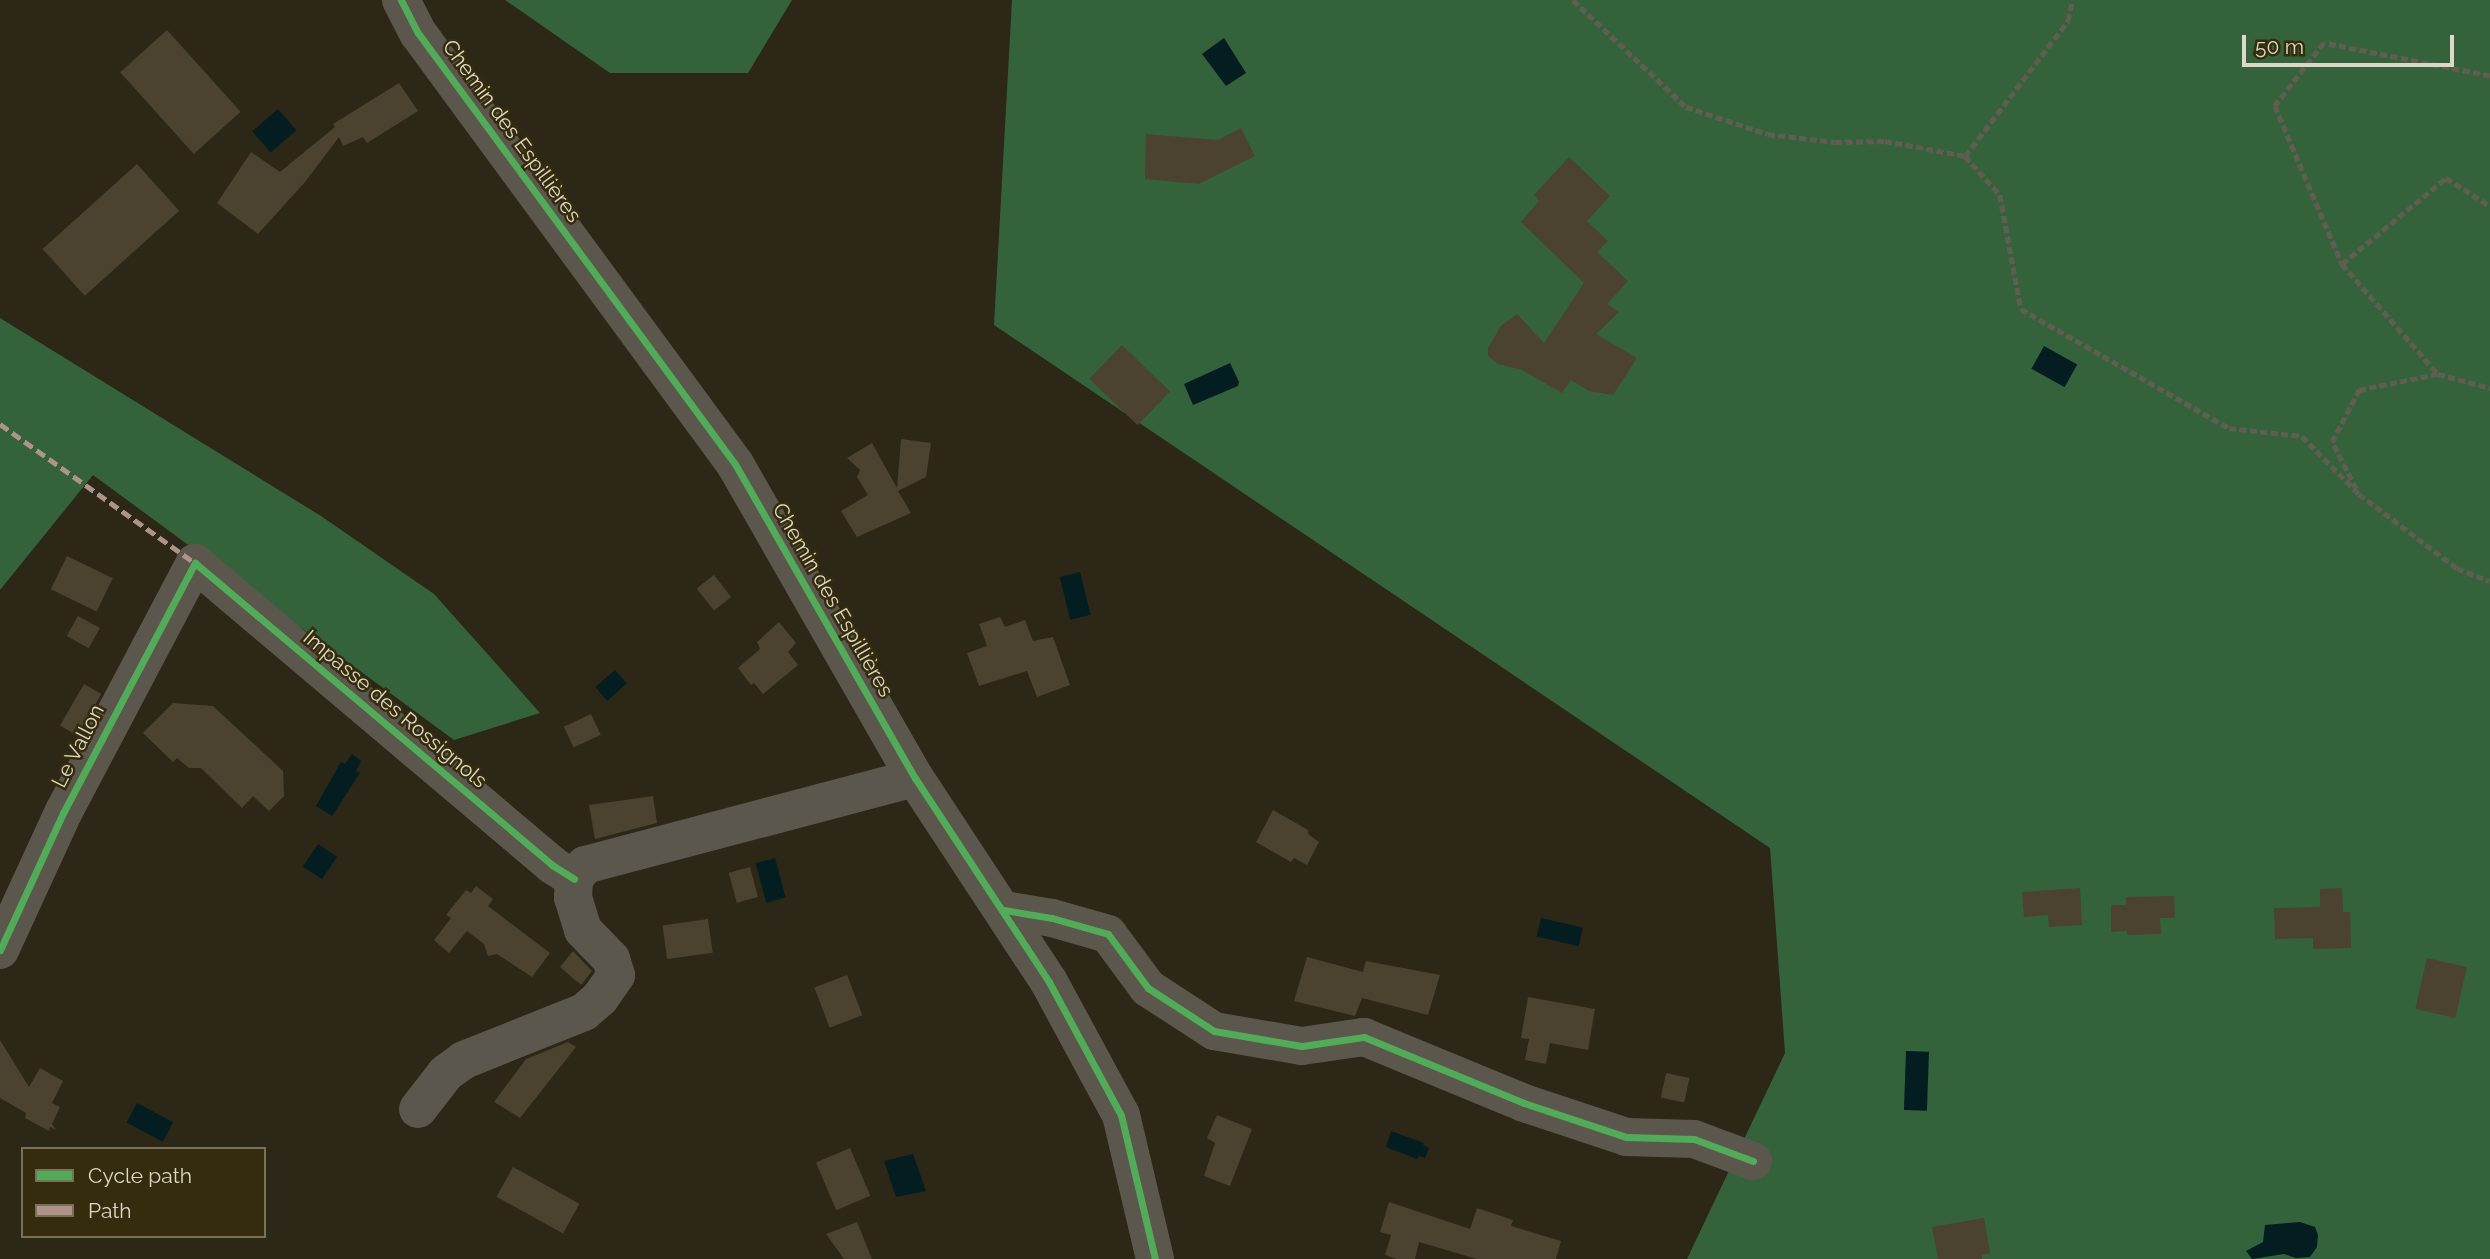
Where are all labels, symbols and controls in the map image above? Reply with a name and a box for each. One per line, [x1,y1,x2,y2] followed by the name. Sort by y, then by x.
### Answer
[2245,21,2457,65] scale bar
[2255,34,2304,59] text: 50 m
[437,35,587,227] street label: Chemin des Espillières
[767,499,899,701] street label: Chemin des Espillières
[298,625,492,793] street label: Impasse des Rossignols
[46,700,110,792] street label: Le Vallon
[21,1147,266,1238] legend
[88,1163,192,1188] text: Cycle path
[88,1198,132,1223] text: Path

